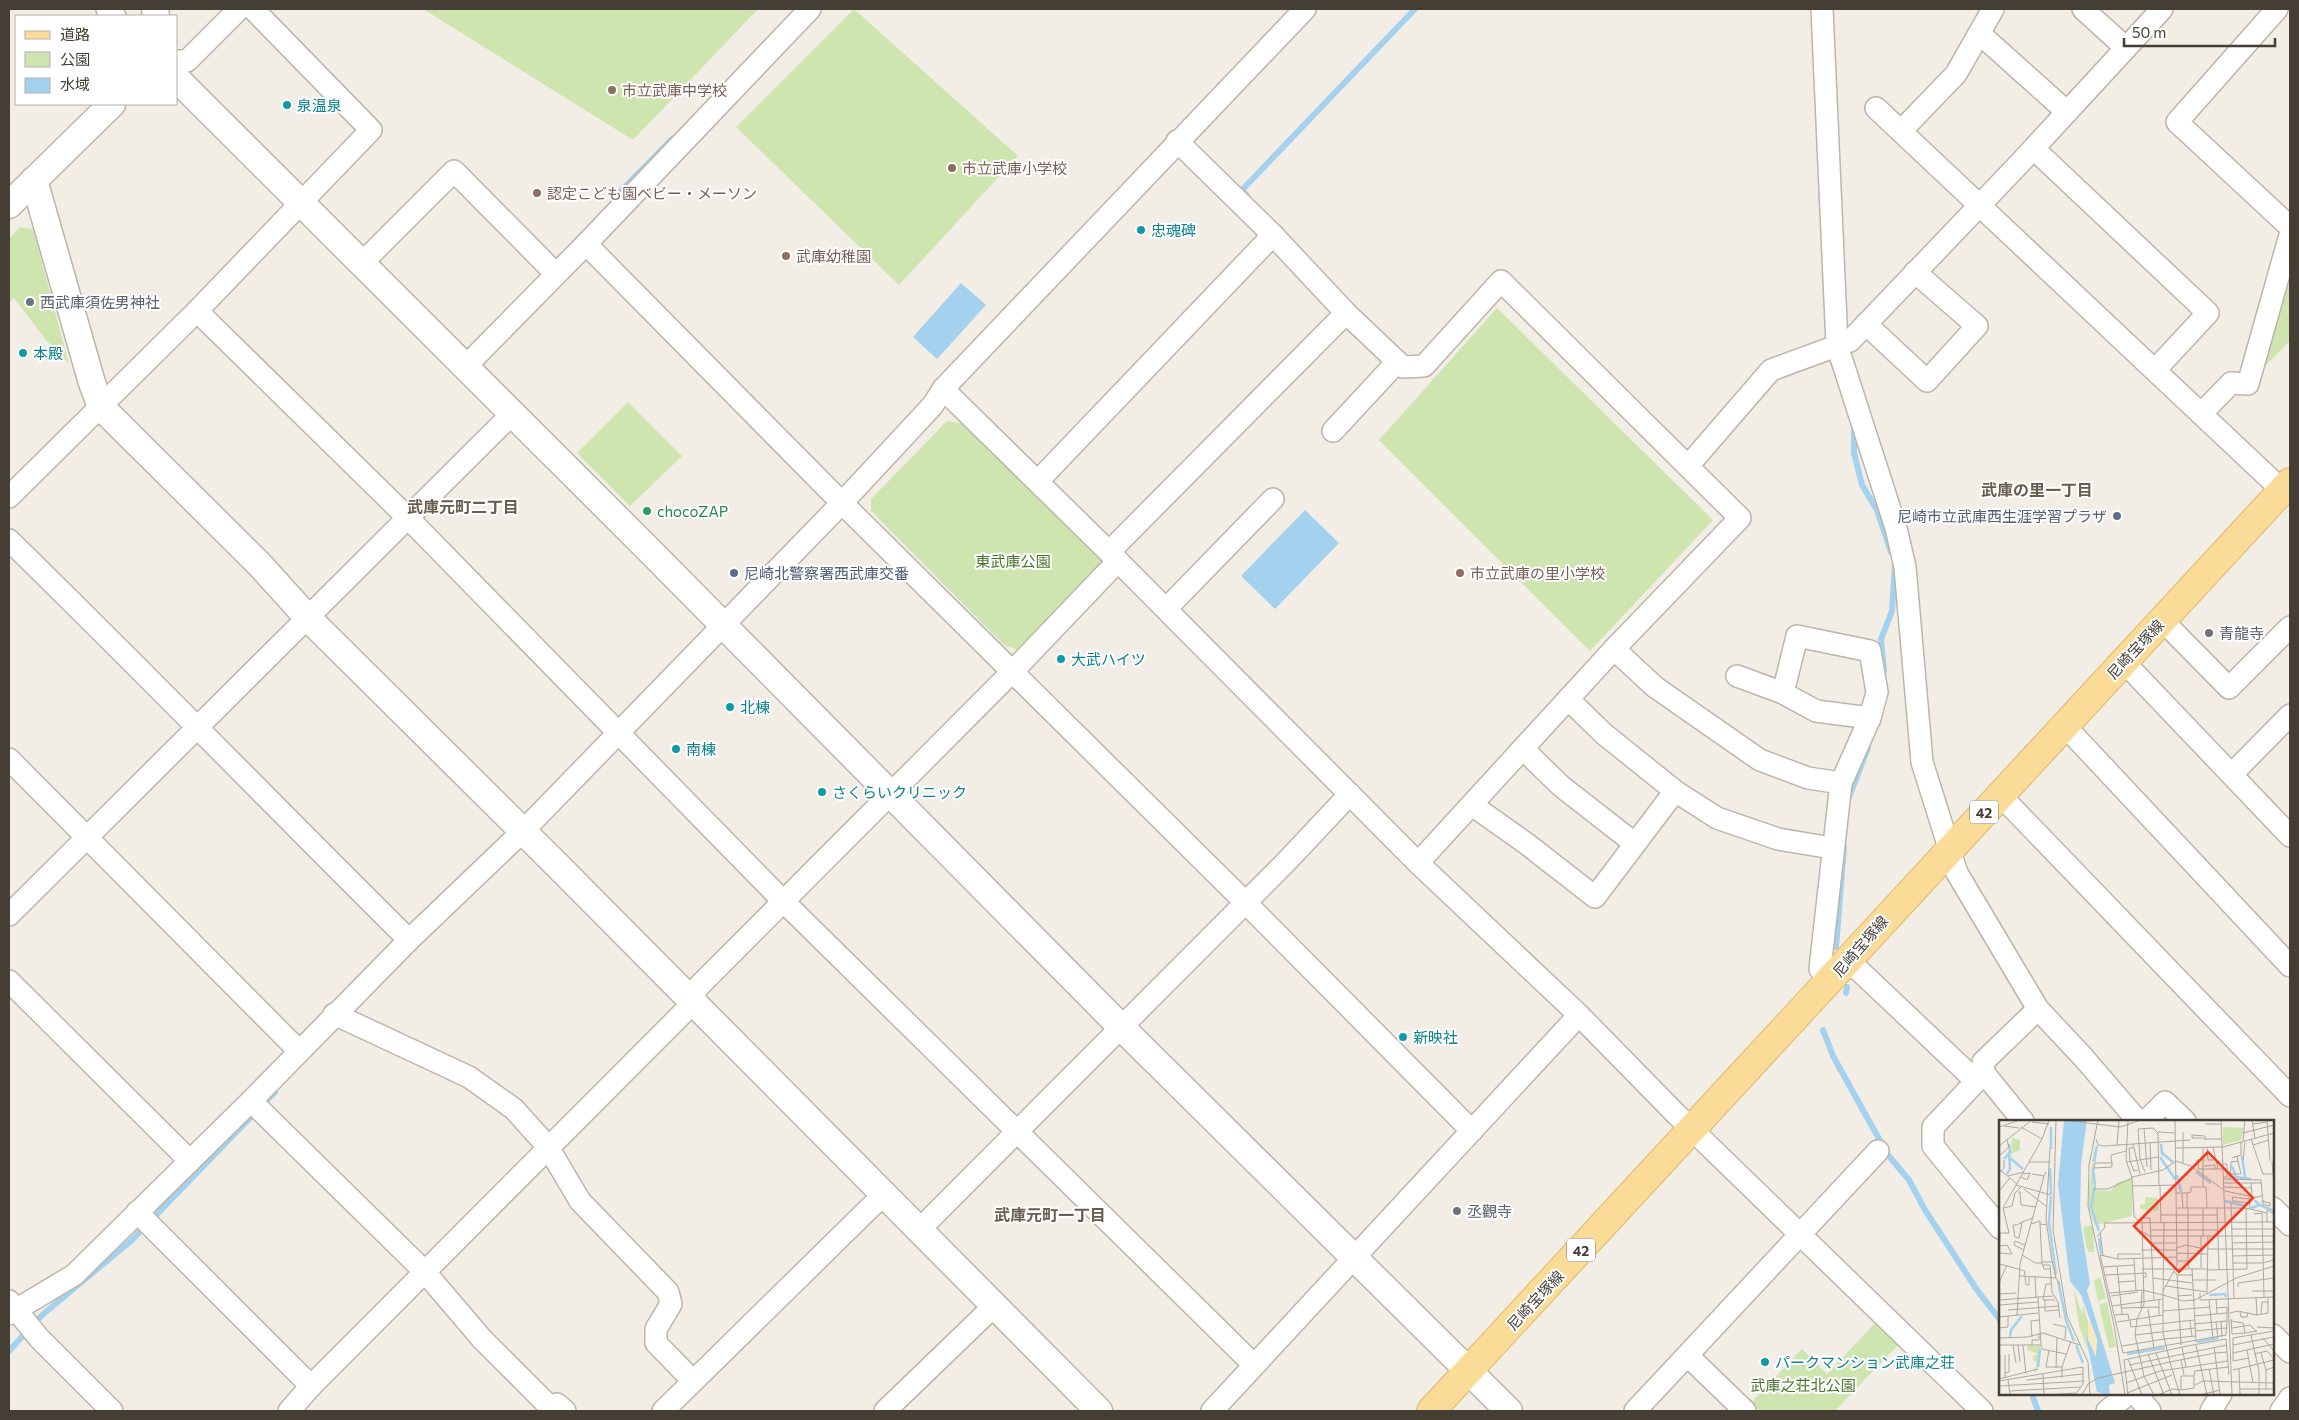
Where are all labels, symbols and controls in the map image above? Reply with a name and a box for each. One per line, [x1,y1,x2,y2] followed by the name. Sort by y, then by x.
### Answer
[15,15,178,105] legend
[2124,15,2275,47] scale bar
[2132,23,2166,41] text: 50 m
[60,25,90,43] text: 道路
[60,50,90,68] text: 公園
[60,75,90,93] text: 水域
[622,81,727,99] place label: 市立武庫中学校
[606,84,618,96] marker: 市立武庫中学校
[297,96,342,114] place label: 泉温泉
[281,99,293,111] marker: 泉温泉
[962,159,1067,177] place label: 市立武庫小学校
[946,162,958,174] marker: 市立武庫小学校
[547,184,757,202] place label: 認定こども園ベビー・メーソン
[531,187,543,199] marker: 認定こども園ベビー・メーソン
[1151,221,1196,239] place label: 忠魂碑
[1135,224,1147,236] marker: 忠魂碑
[796,247,871,265] place label: 武庫幼稚園
[780,250,792,262] marker: 武庫幼稚園
[40,293,160,311] place label: 西武庫須佐男神社
[24,296,36,308] marker: 西武庫須佐男神社
[33,344,63,362] place label: 本殿
[17,347,29,359] marker: 本殿
[1981,480,2093,499] district label: 武庫の里一丁目
[407,497,519,516] district label: 武庫元町二丁目
[657,502,728,520] place label: chocoZAP
[641,505,653,517] marker: chocoZAP
[1897,507,2107,525] place label: 尼崎市立武庫西生涯学習プラザ
[2111,510,2123,522] marker: 尼崎市立武庫西生涯学習プラザ
[975,552,1051,570] park label: 東武庫公園
[744,564,909,582] place label: 尼崎北警察署西武庫交番
[1470,564,1605,582] place label: 市立武庫の里小学校
[728,567,740,579] marker: 尼崎北警察署西武庫交番
[1454,567,1466,579] marker: 市立武庫の里小学校
[2103,615,2167,683] street label: 尼崎宝塚線
[2219,624,2264,642] place label: 青龍寺
[2203,627,2215,639] marker: 青龍寺
[1071,650,1146,668] place label: 大武ハイツ
[1055,653,1067,665] marker: 大武ハイツ
[740,698,770,716] place label: 北棟
[724,701,736,713] marker: 北棟
[686,740,716,758] place label: 南棟
[670,743,682,755] marker: 南棟
[832,783,967,801] place label: さくらいクリニック
[816,786,828,798] marker: さくらいクリニック
[1970,800,1998,824] road number: 42
[1829,912,1891,980] street label: 尼崎宝塚線
[1413,1028,1458,1046] place label: 新映社
[1397,1031,1409,1043] marker: 新映社
[1999,1120,2274,1395] inset map
[1467,1202,1512,1220] place label: 丞觀寺
[994,1205,1106,1224] district label: 武庫元町一丁目
[1451,1205,1463,1217] marker: 丞觀寺
[1567,1238,1595,1262] road number: 42
[1503,1266,1567,1334] street label: 尼崎宝塚線
[1775,1353,1955,1371] place label: パークマンション武庫之荘
[1759,1356,1771,1368] marker: パークマンション武庫之荘
[1750,1376,1856,1394] park label: 武庫之荘北公園

